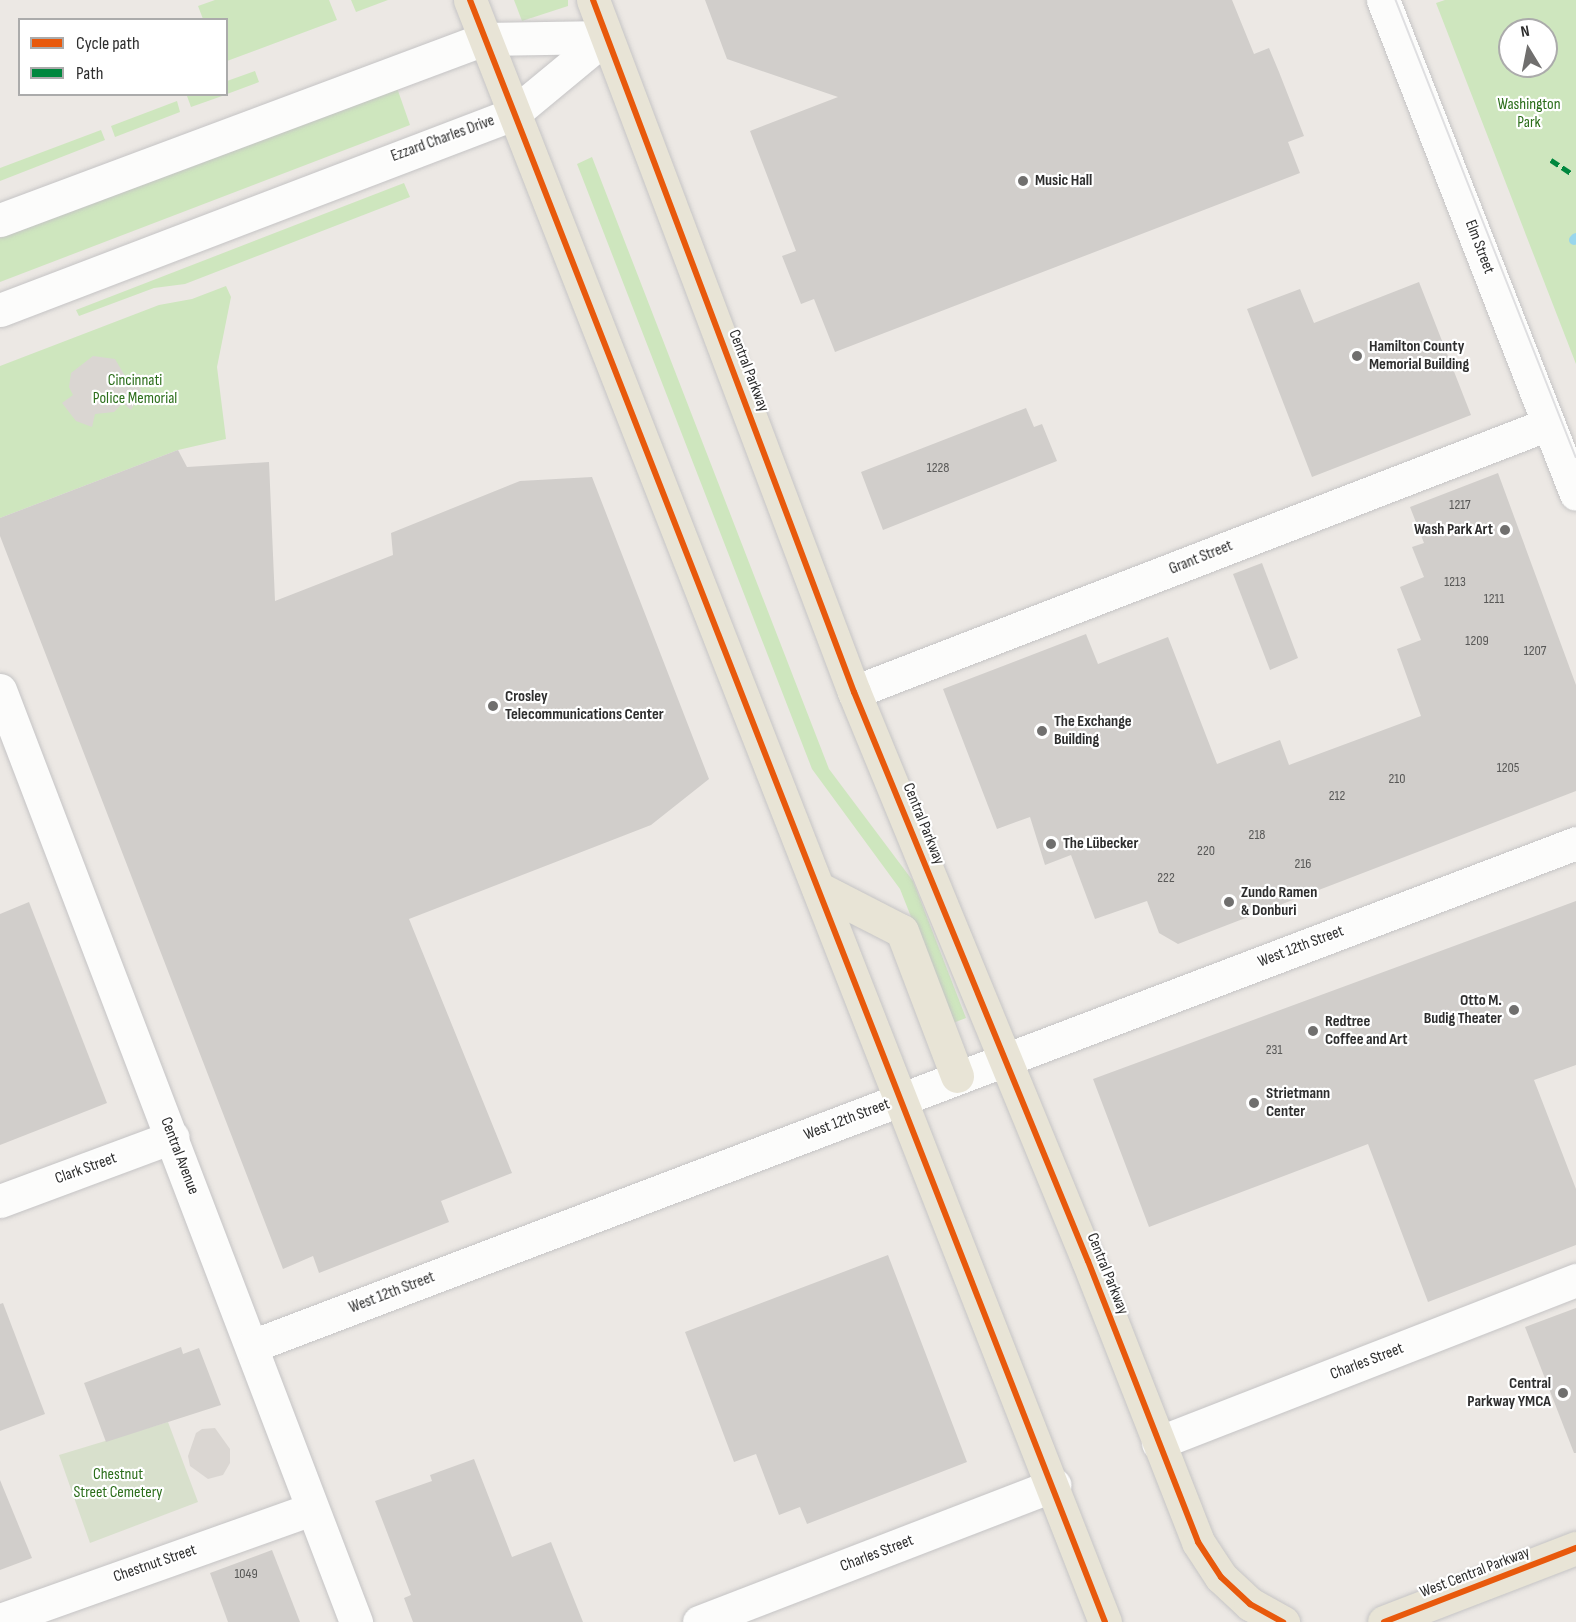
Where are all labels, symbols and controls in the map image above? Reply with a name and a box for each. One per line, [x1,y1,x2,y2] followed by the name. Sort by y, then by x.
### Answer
[18,18,228,96] legend
[1498,18,1558,78] north arrow
[1519,22,1531,42] text: N
[76,33,140,54] text: Cycle path
[76,63,104,84] text: Path
[1497,95,1561,133] park label: Washington Park
[389,111,497,167] street label: Ezzard Charles Drive
[1035,171,1092,191] place label: Music Hall
[1016,174,1030,188] marker: Music Hall
[1460,217,1498,277] street label: Elm Street
[724,327,772,415] street label: Central Parkway
[1369,337,1469,375] place label: Hamilton County Memorial Building
[1350,349,1364,363] marker: Hamilton County Memorial Building
[93,371,177,409] park label: Cincinnati Police Memorial
[927,460,949,476] house number: 1228
[1449,497,1471,513] house number: 1217
[1414,520,1493,540] place label: Wash Park Art
[1498,523,1512,537] marker: Wash Park Art
[1167,537,1235,579] street label: Grant Street
[1444,574,1466,590] house number: 1213
[1484,591,1504,607] house number: 1211
[1465,633,1489,649] house number: 1209
[1524,643,1546,659] house number: 1207
[505,687,664,725] place label: Crosley Telecommunications Center
[486,699,500,713] marker: Crosley Telecommunications Center
[1054,712,1132,750] place label: The Exchange Building
[1035,724,1049,738] marker: The Exchange Building
[1497,760,1519,776] house number: 1205
[1389,771,1405,787] house number: 210
[898,780,948,868] street label: Central Parkway
[1329,788,1345,804] house number: 212
[1249,827,1265,843] house number: 218
[1063,834,1138,854] place label: The Lübecker
[1044,837,1058,851] marker: The Lübecker
[1197,843,1215,859] house number: 220
[1295,856,1311,872] house number: 216
[1157,870,1175,886] house number: 222
[1241,883,1317,921] place label: Zundo Ramen & Donburi
[1222,895,1236,909] marker: Zundo Ramen & Donburi
[1255,922,1347,972] street label: West 12th Street
[1424,991,1502,1029] place label: Otto M. Budig Theater
[1507,1003,1521,1017] marker: Otto M. Budig Theater
[1325,1012,1407,1050] place label: Redtree Coffee and Art
[1306,1024,1320,1038] marker: Redtree Coffee and Art
[1266,1042,1282,1058] house number: 231
[1266,1084,1330,1122] place label: Strietmann Center
[801,1095,893,1145] street label: West 12th Street
[1247,1096,1261,1110] marker: Strietmann Center
[156,1115,202,1197] street label: Central Avenue
[53,1149,119,1189] street label: Clark Street
[1082,1230,1132,1318] street label: Central Parkway
[346,1268,438,1318] street label: West 12th Street
[1328,1339,1406,1385] street label: Charles Street
[1467,1374,1551,1412] place label: Central Parkway YMCA
[1556,1386,1570,1400] marker: Central Parkway YMCA
[73,1465,163,1503] park label: Chestnut Street Cemetery
[838,1531,916,1577] street label: Charles Street
[111,1541,199,1587] street label: Chestnut Street
[1417,1543,1533,1603] street label: West Central Parkway
[234,1566,258,1582] house number: 1049

